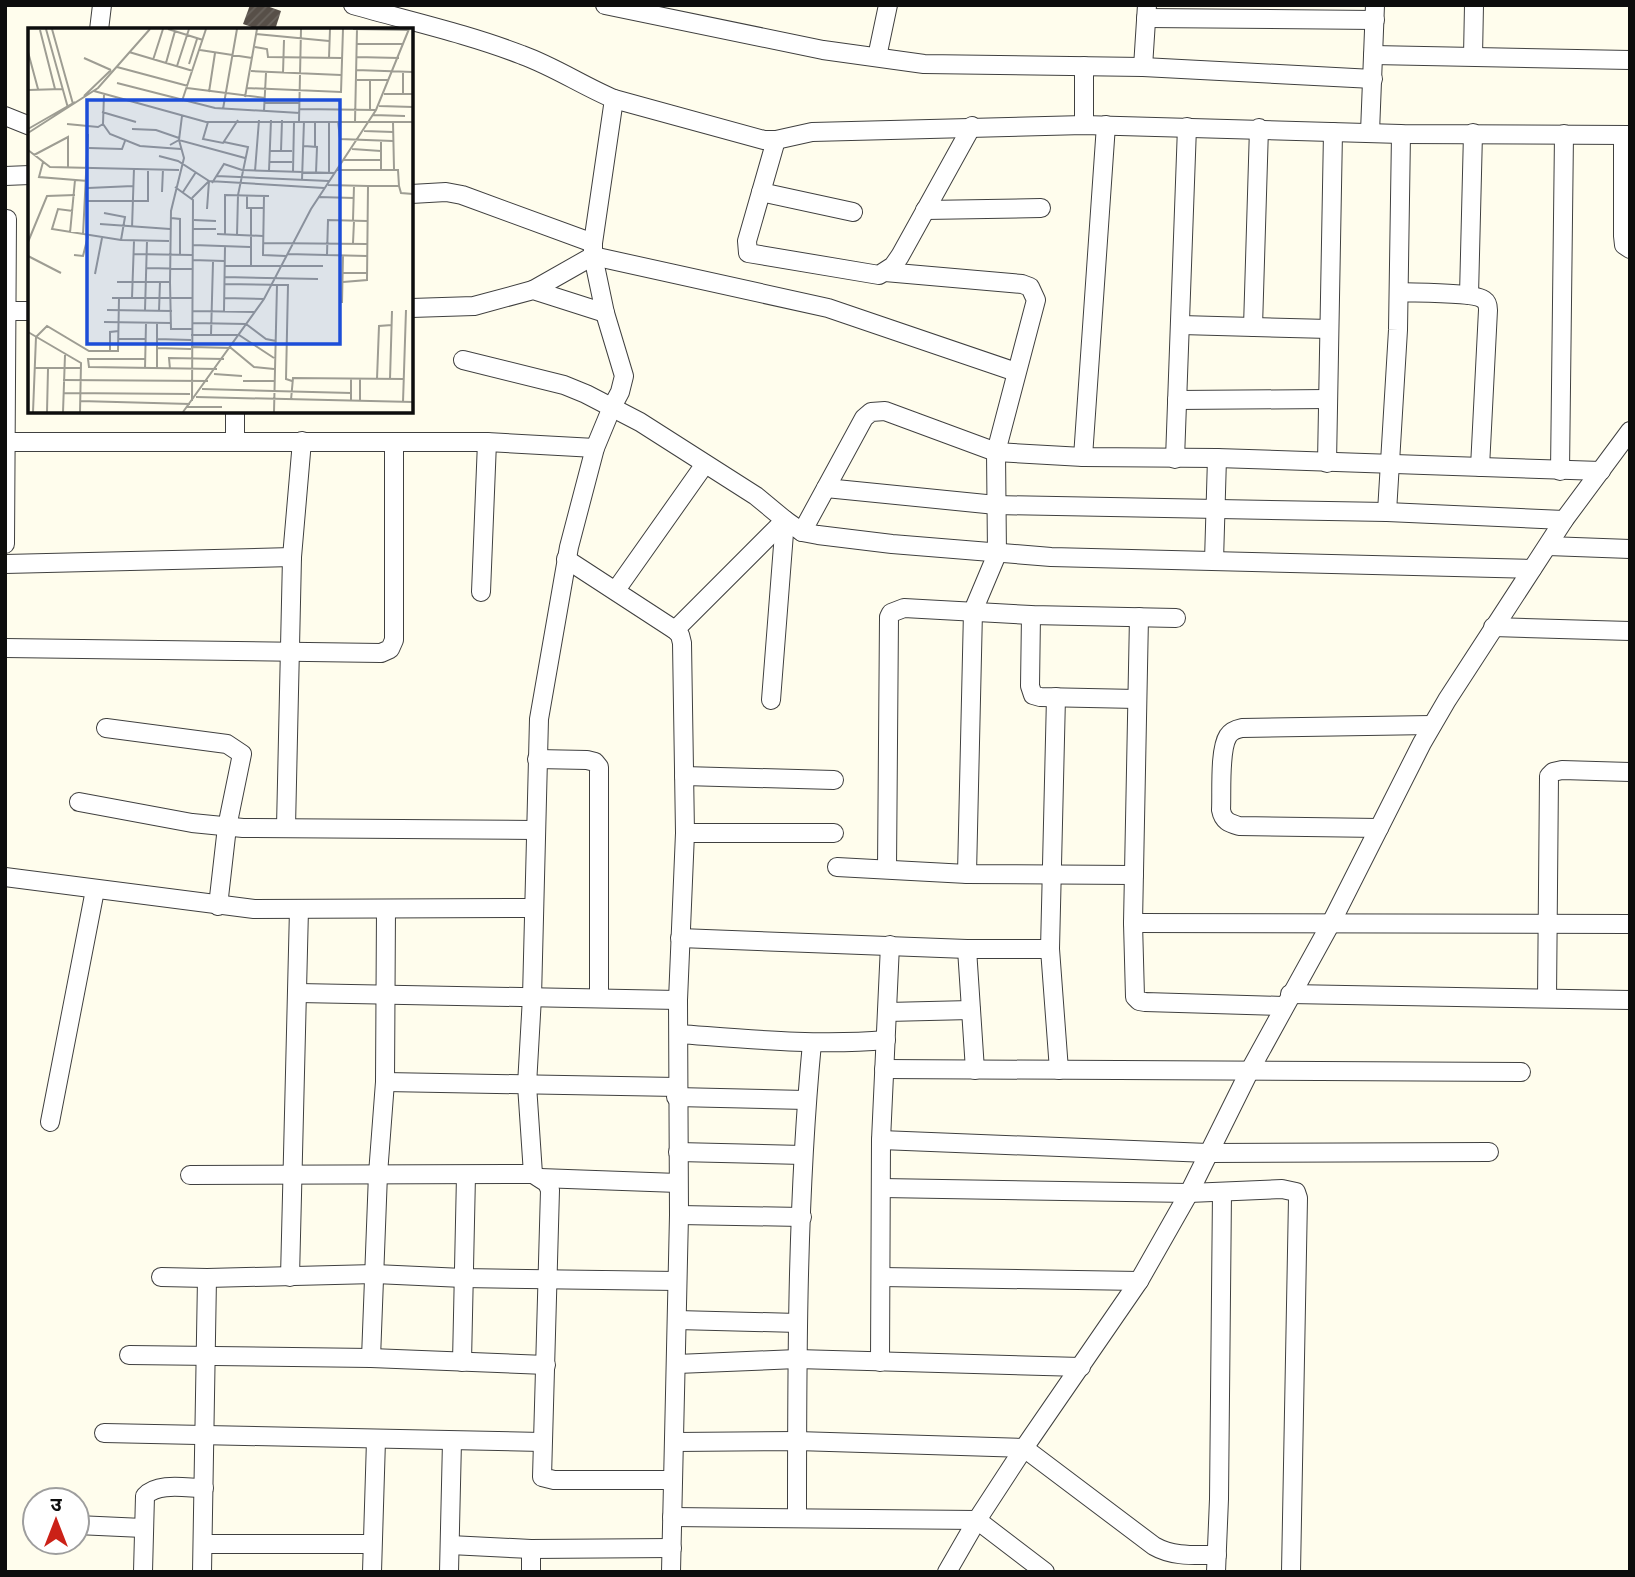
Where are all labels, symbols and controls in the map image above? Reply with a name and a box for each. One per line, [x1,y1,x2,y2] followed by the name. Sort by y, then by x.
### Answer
[28,28,413,413] inset map
[21,1486,91,1556] north arrow
[50,1491,62,1516] text: उ

